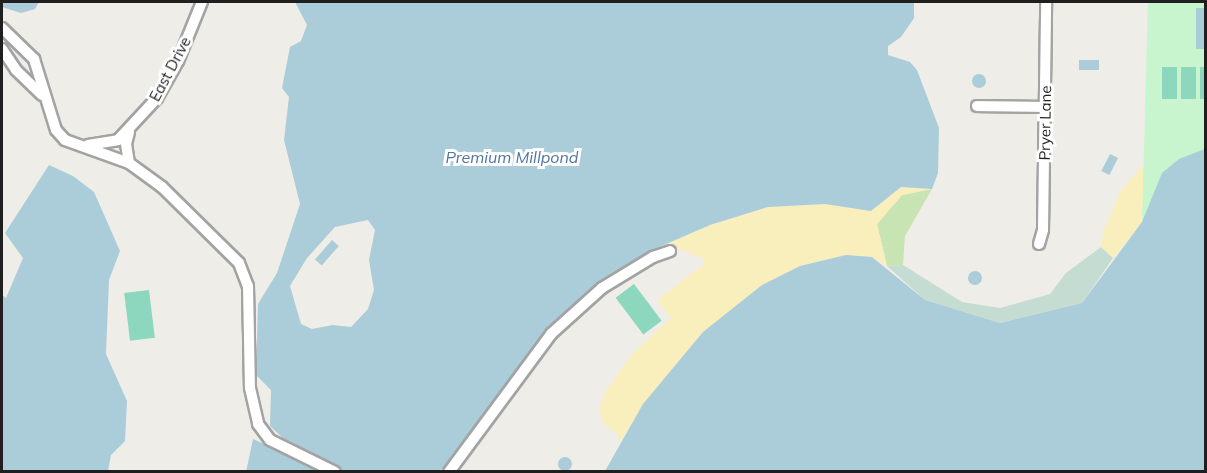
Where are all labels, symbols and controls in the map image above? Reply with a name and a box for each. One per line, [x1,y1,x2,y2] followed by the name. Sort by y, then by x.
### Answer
[146,34,194,104] street label: East Drive
[1035,85,1055,161] street label: Pryer Lane
[446,147,578,167] water label: Premium Millpond

